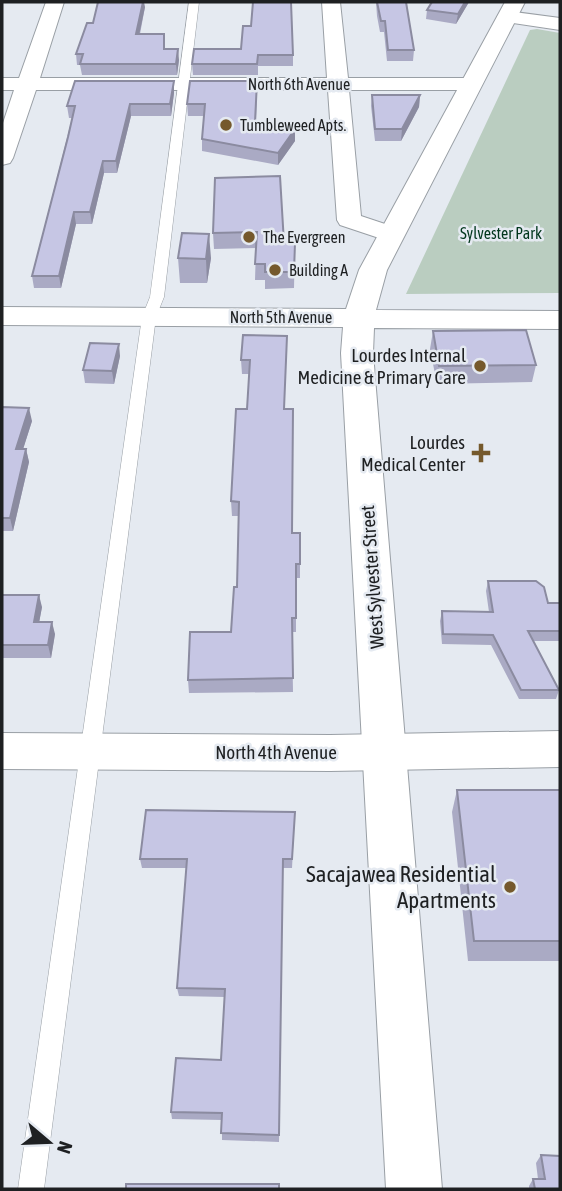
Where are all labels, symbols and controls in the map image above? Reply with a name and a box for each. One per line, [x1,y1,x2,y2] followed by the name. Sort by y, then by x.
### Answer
[248,75,350,93] street label: North 6th Avenue
[240,116,346,135] place label: Tumbleweed Apts.
[218,117,234,133] marker: Tumbleweed Apts.
[460,224,542,243] park label: Sylvester Park
[263,228,345,247] place label: The Evergreen
[241,229,257,245] marker: The Evergreen
[289,261,348,280] place label: Building A
[267,262,283,278] marker: Building A
[230,308,332,326] street label: North 5th Avenue
[298,344,466,388] place label: Lourdes Internal Medicine & Primary Care
[472,358,488,374] marker: Lourdes Internal Medicine & Primary Care
[361,431,465,475] place label: Lourdes Medical Center
[471,443,491,463] marker: Lourdes Medical Center
[356,504,388,650] street label: West Sylvester Street
[215,741,337,763] street label: North 4th Avenue
[306,861,496,913] place label: Sacajawea Residential Apartments
[502,879,518,895] marker: Sacajawea Residential Apartments
[14,1107,84,1177] north arrow
[53,1139,77,1156] text: N

